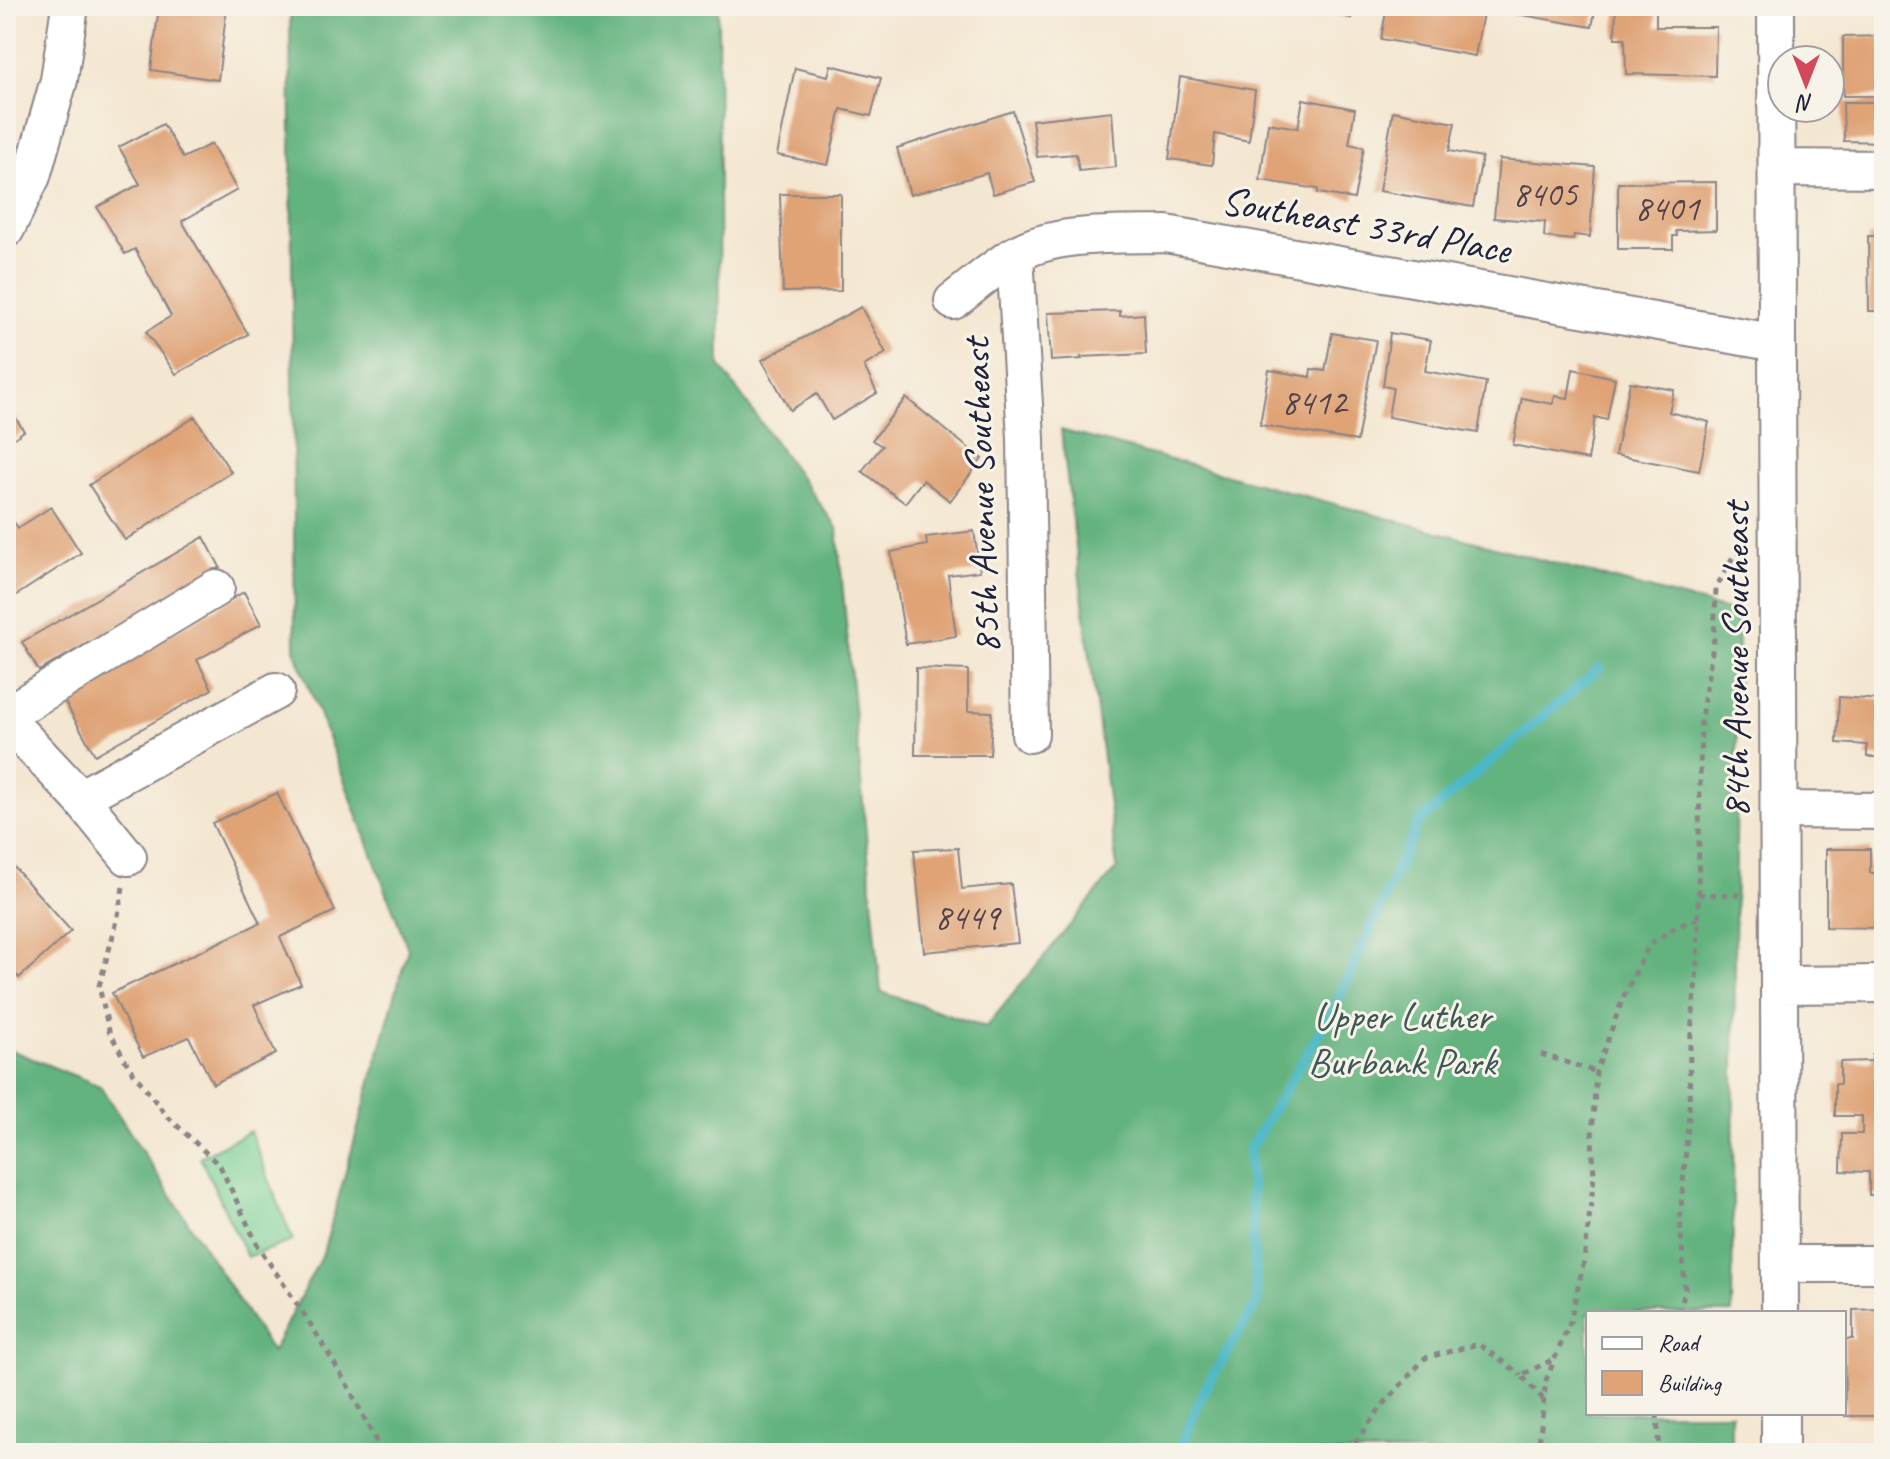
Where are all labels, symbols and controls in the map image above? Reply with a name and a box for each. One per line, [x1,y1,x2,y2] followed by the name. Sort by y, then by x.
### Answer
[1766,44,1846,124] north arrow
[1796,89,1813,117] text: N
[1513,171,1579,217] house number: 8405
[1218,175,1517,275] street label: Southeast 33rd Place
[1635,185,1701,231] house number: 8401
[950,334,1011,655] street label: 85th Avenue Southeast
[1282,379,1349,425] house number: 8412
[1711,498,1761,818] street label: 84th Avenue Southeast
[935,894,1002,940] house number: 8449
[1308,991,1498,1087] park label: Upper Luther Burbank Park
[1586,1311,1846,1415] legend
[1658,1328,1702,1358] text: Road
[1658,1368,1723,1398] text: Building

